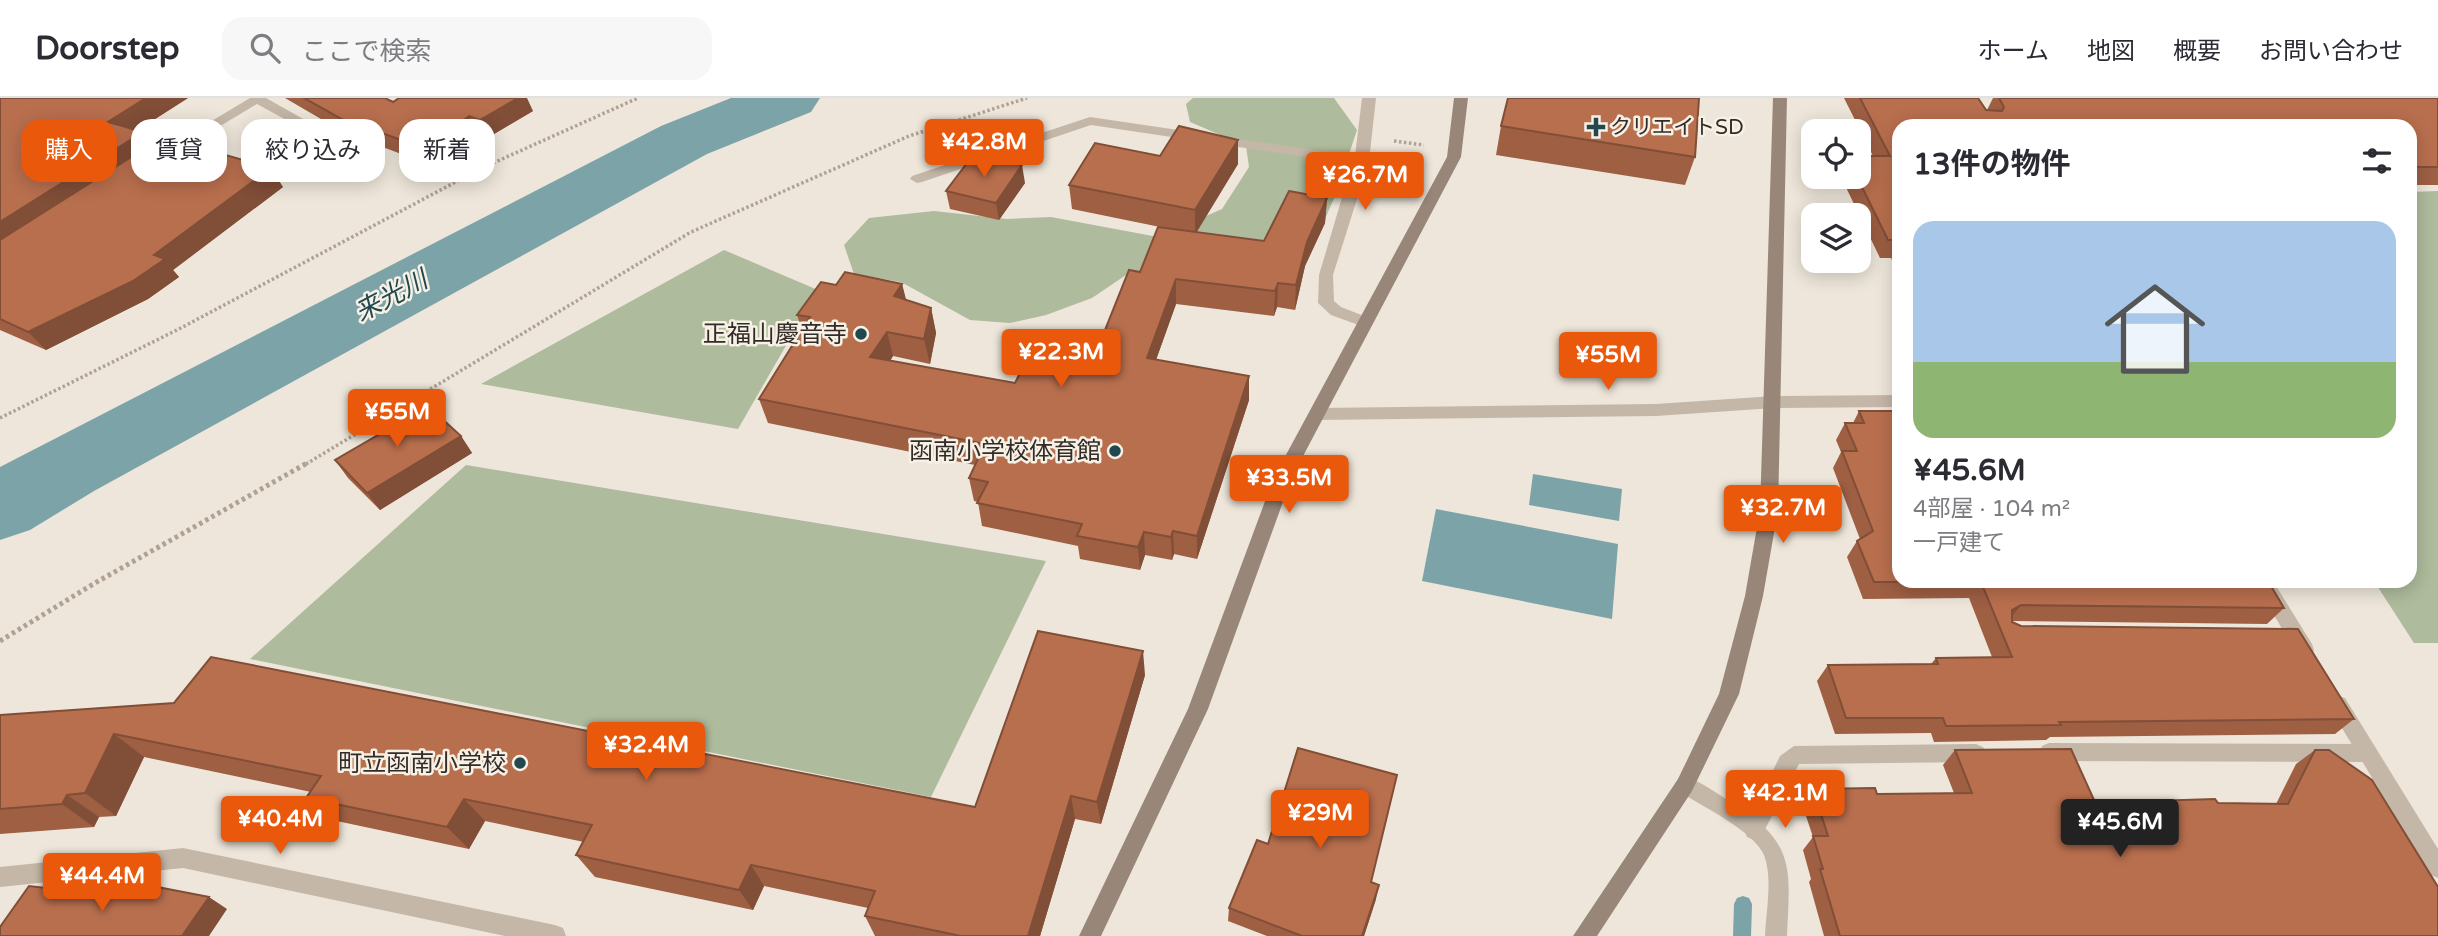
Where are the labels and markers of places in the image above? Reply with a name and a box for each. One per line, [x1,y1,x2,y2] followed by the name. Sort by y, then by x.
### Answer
[1610,115,1744,140] place label: クリエイトSD
[1588,119,1604,135] marker: クリエイトSD
[927,120,1041,179] pin: ¥42.8M
[1308,152,1422,212] pin: ¥26.7M
[703,320,847,349] place label: 正福山慶音寺
[853,326,869,342] marker: 正福山慶音寺
[1004,330,1118,389] pin: ¥22.3M
[1567,332,1649,392] pin: ¥55M
[356,390,438,449] pin: ¥55M
[909,437,1101,466] place label: 函南小学校体育館
[1107,443,1123,459] marker: 函南小学校体育館
[1232,456,1346,515] pin: ¥33.5M
[1726,486,1840,545] pin: ¥32.7M
[589,722,703,782] pin: ¥32.4M
[338,749,506,778] place label: 町立函南小学校
[512,755,528,771] marker: 町立函南小学校
[1728,770,1842,830] pin: ¥42.1M
[1279,790,1361,850] pin: ¥29M
[223,796,337,856] pin: ¥40.4M
[2063,800,2177,859] pin: ¥45.6M
[45,854,159,913] pin: ¥44.4M

